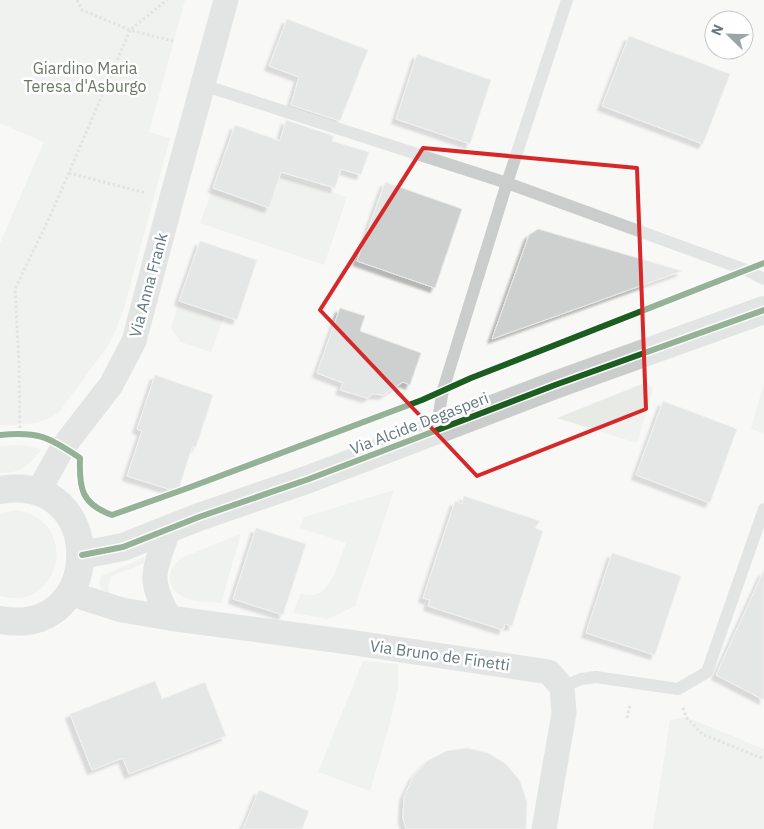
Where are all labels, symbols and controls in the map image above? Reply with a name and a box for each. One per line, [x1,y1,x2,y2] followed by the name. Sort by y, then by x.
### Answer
[704,10,754,60] north arrow
[707,22,727,38] text: N
[23,58,147,96] park label: Giardino Maria Teresa d'Asburgo
[124,230,172,339] street label: Via Anna Frank
[347,387,491,459] street label: Via Alcide Degasperi
[369,635,511,675] street label: Via Bruno de Finetti

